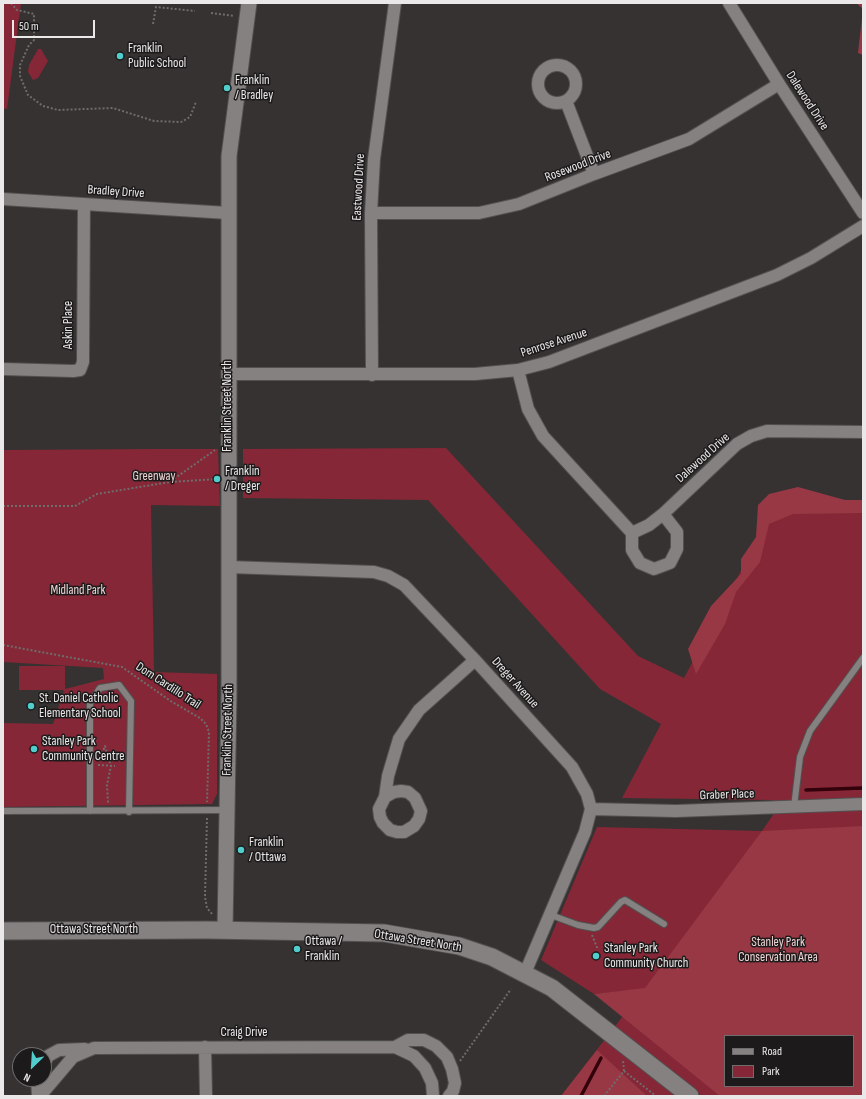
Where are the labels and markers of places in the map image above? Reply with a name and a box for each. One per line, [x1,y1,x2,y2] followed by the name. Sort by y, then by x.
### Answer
[128,41,186,72] place label: Franklin Public School
[115,51,125,61] marker: Franklin Public School
[235,73,273,104] place label: Franklin / Bradley
[222,83,232,93] marker: Franklin / Bradley
[225,464,260,495] place label: Franklin / Dreger
[212,474,222,484] marker: Franklin / Dreger
[39,691,121,722] place label: St. Daniel Catholic Elementary School
[26,701,36,711] marker: St. Daniel Catholic Elementary School
[42,734,125,765] place label: Stanley Park Community Centre
[29,744,39,754] marker: Stanley Park Community Centre
[249,835,286,866] place label: Franklin / Ottawa
[236,845,246,855] marker: Franklin / Ottawa
[305,934,342,965] place label: Ottawa / Franklin
[604,941,688,972] place label: Stanley Park Community Church
[292,944,302,954] marker: Ottawa / Franklin
[591,951,601,961] marker: Stanley Park Community Church

